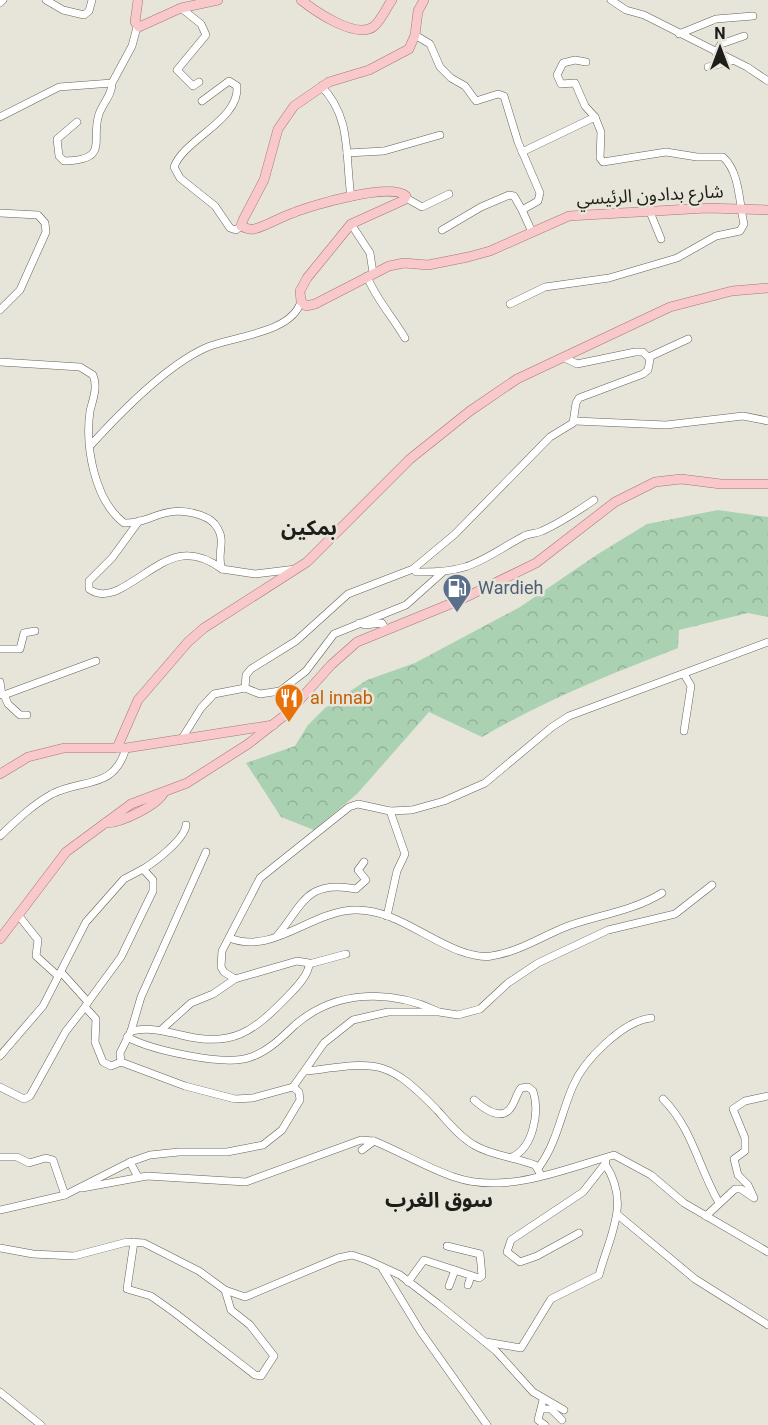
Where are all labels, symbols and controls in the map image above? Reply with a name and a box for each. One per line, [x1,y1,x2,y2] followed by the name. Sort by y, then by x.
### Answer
[690,18,750,78] north arrow
[714,24,726,43] text: N
[576,180,724,213] street label: شارع بدادون الرئيسي
[281,516,337,540] district label: بمكين
[441,572,473,614] fuel station icon: Wardieh
[478,577,543,598] place label: Wardieh
[273,682,305,724] restaurant icon: al innab
[310,687,373,708] place label: al innab
[385,1188,493,1212] district label: سوق الغرب

